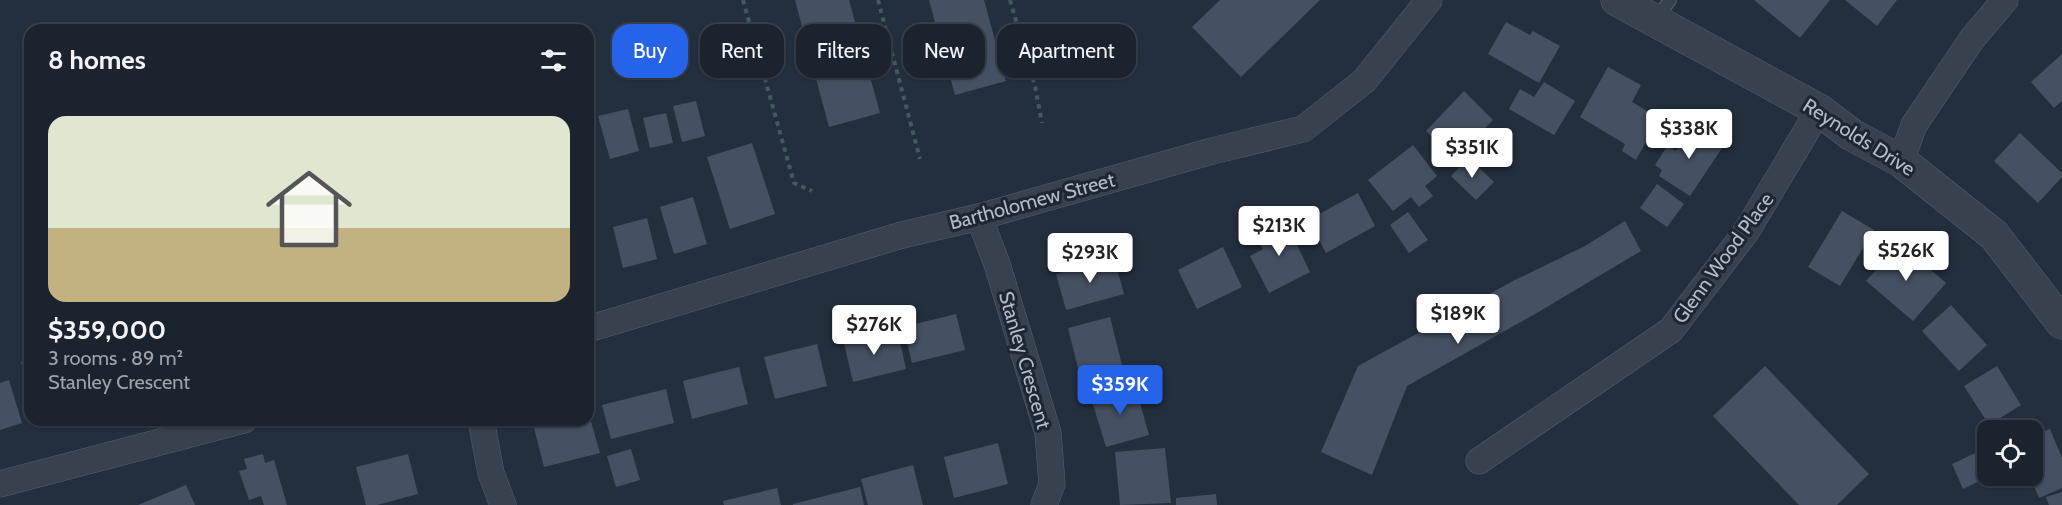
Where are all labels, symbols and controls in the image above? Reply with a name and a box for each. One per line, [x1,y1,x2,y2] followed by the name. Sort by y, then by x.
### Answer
[612,24,688,78] chip: Buy
[700,24,784,78] chip: Rent
[796,24,891,78] chip: Filters
[903,24,985,78] chip: New
[997,24,1136,78] chip: Apartment
[48,44,146,76] text: 8 homes
[537,44,570,77] icon: filters
[1799,93,1919,181] street label: Reynolds Drive
[1647,109,1731,160] pin: $338K
[1660,116,1718,140] text: $338K
[1430,128,1514,179] pin: $351K
[1445,135,1499,159] text: $351K
[255,155,363,263] icon: home
[947,167,1118,235] street label: Bartholomew Street
[1668,188,1778,328] street label: Glenn Wood Place
[1237,206,1321,257] pin: $213K
[1253,213,1305,237] text: $213K
[1864,231,1948,282] pin: $526K
[1048,233,1132,284] pin: $293K
[1878,238,1934,262] text: $526K
[1062,240,1118,264] text: $293K
[994,288,1056,432] street label: Stanley Crescent
[1416,294,1500,345] pin: $189K
[1431,301,1485,325] text: $189K
[832,305,916,356] pin: $276K
[846,312,902,336] text: $276K
[48,314,166,346] text: $359,000
[48,346,183,370] text: 3 rooms · 89 m²
[1078,365,1162,416] pin: $359K
[48,370,190,394] text: Stanley Crescent
[1092,372,1148,396] text: $359K
[1977,420,2043,486] map controls
[1977,420,2043,486] button: locate

